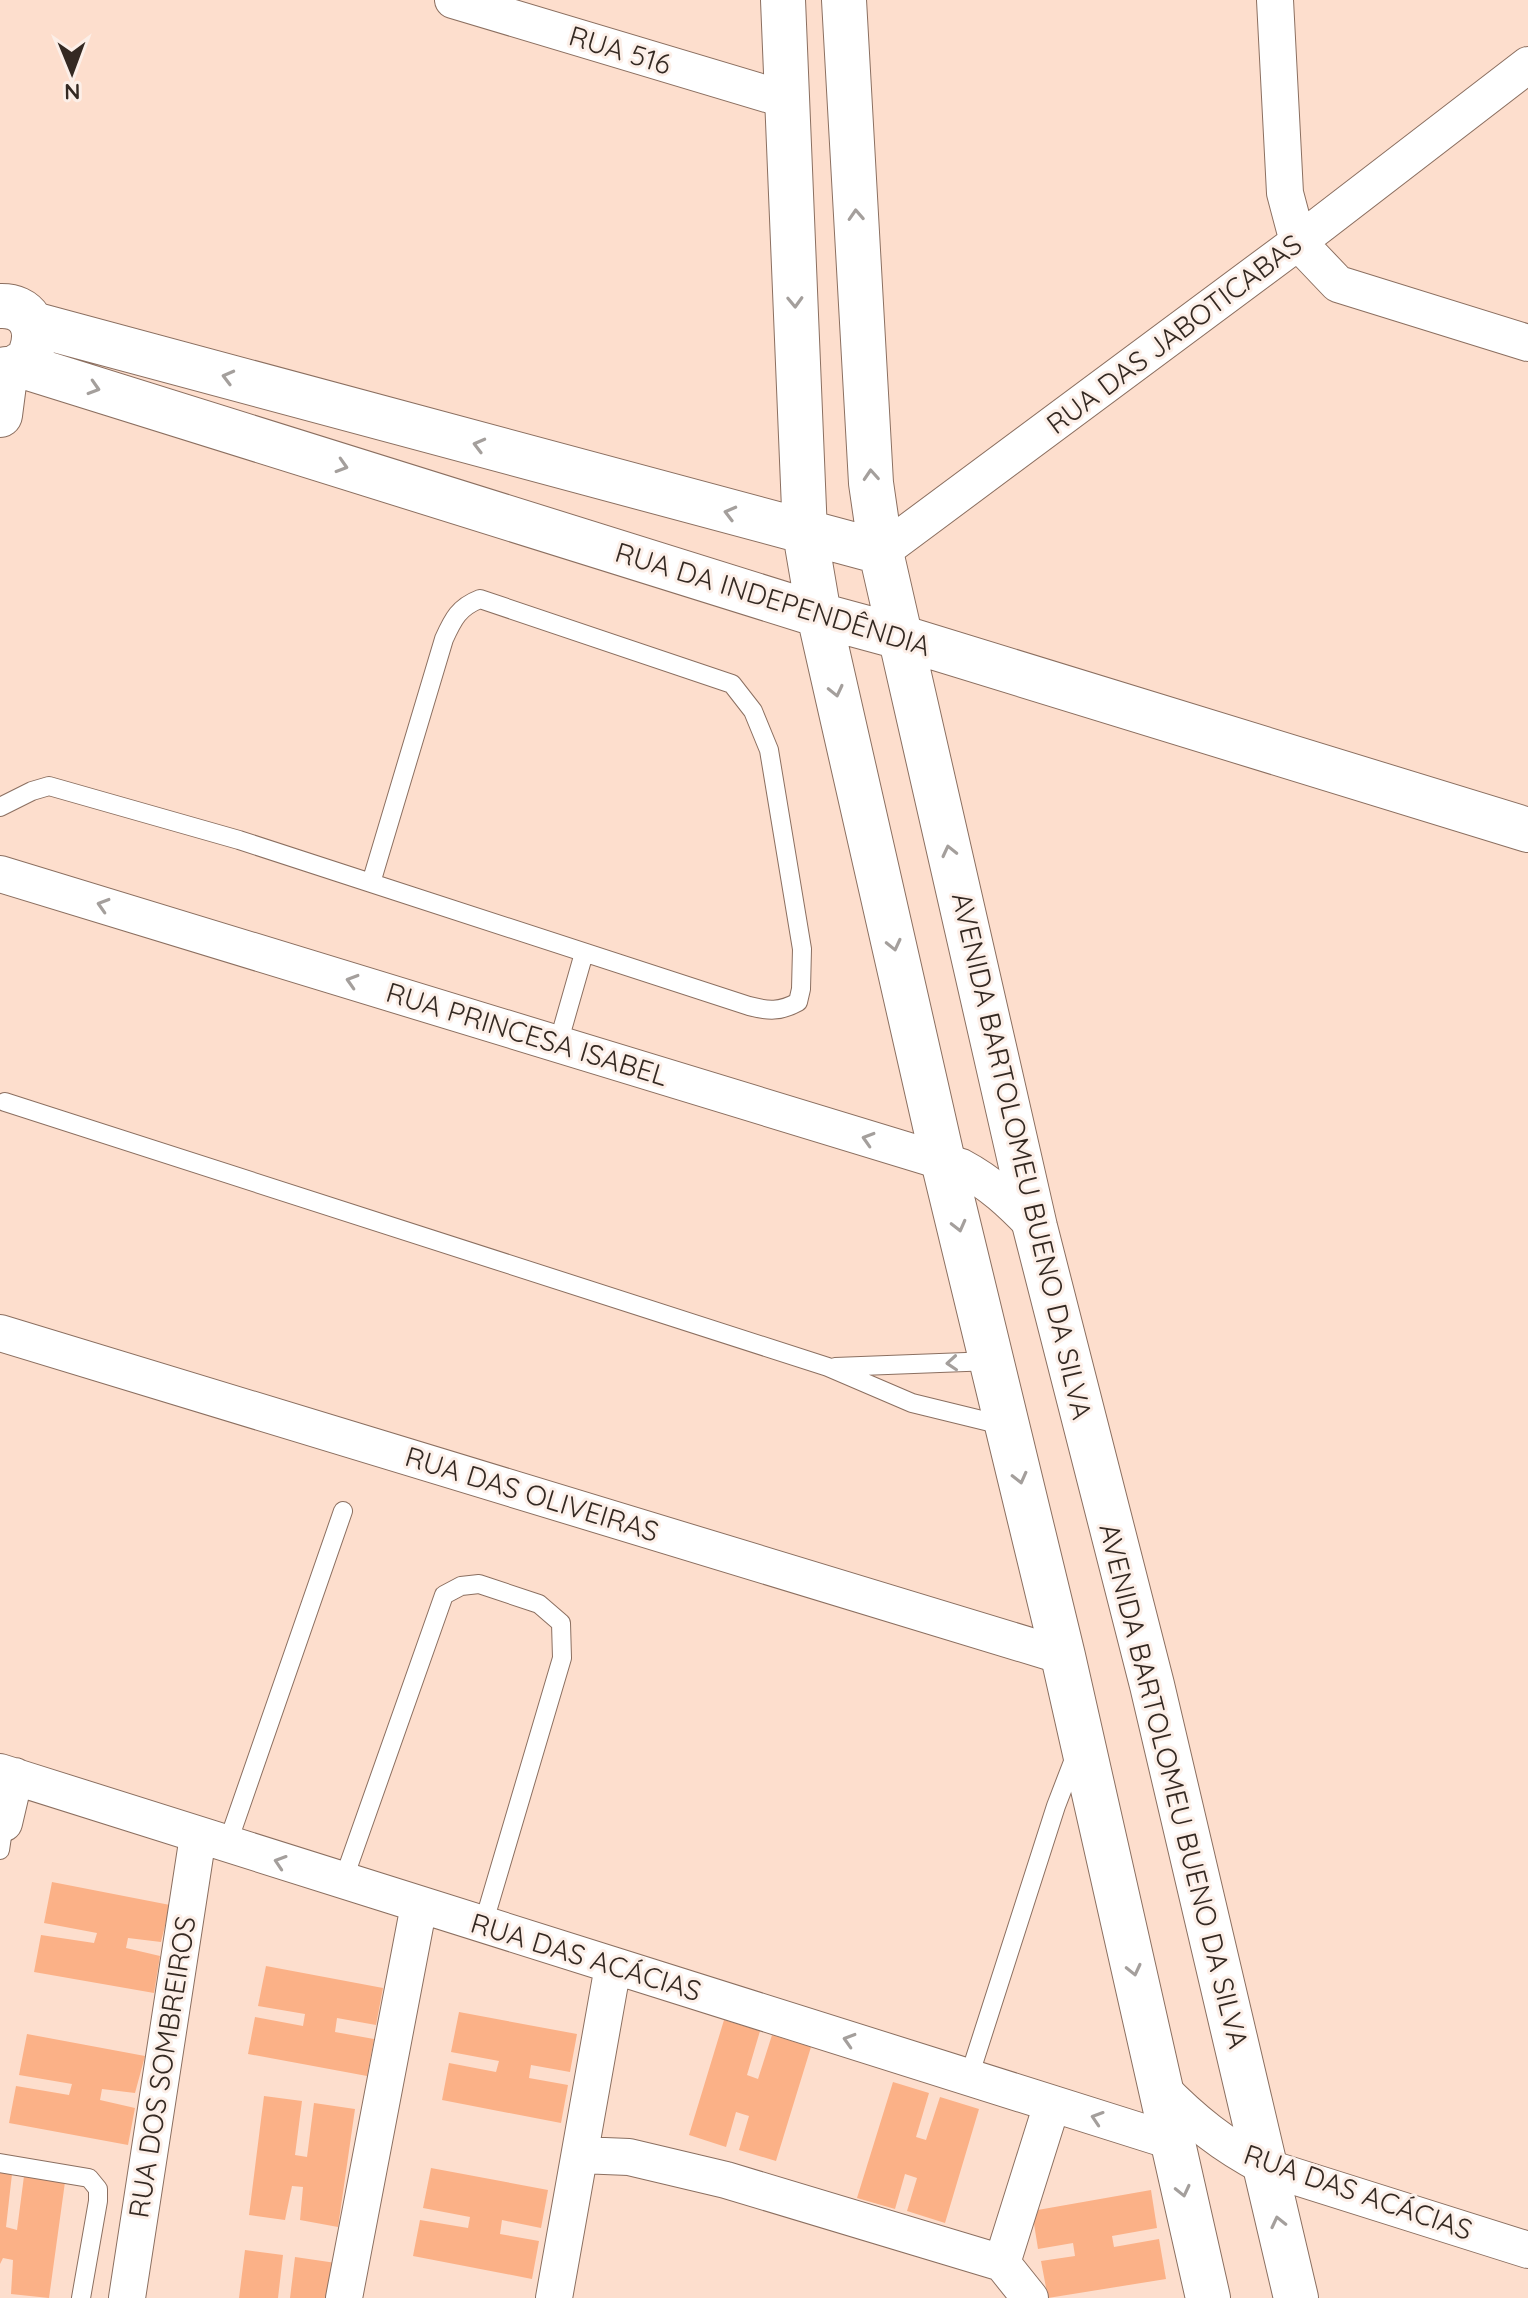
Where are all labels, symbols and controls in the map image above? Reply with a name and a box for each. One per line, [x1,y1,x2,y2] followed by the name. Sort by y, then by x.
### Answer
[565,17,675,82] street label: RUA 516
[32,32,112,112] north arrow
[64,78,81,106] text: N
[848,208,865,221] one-way arrow
[1039,226,1308,441] street label: RUA DAS JABOTICABAS
[787,296,804,309] one-way arrow
[221,370,235,386] one-way arrow
[86,379,100,395] one-way arrow
[472,438,486,454] one-way arrow
[334,457,348,473] one-way arrow
[863,468,880,481] one-way arrow
[723,506,737,522] one-way arrow
[611,534,935,663] street label: RUA DA INDEPENDÊNDIA
[827,684,844,698] one-way arrow
[941,845,958,858] one-way arrow
[945,889,1100,1423] street label: AVENIDA BARTOLOMEU BUENO DA SILVA
[97,898,110,914] one-way arrow
[885,938,902,951] one-way arrow
[345,974,359,990] one-way arrow
[382,974,672,1093] street label: RUA PRINCESA ISABEL
[862,1132,876,1148] one-way arrow
[949,1218,966,1232] one-way arrow
[945,1354,958,1371] one-way arrow
[401,1438,663,1549] street label: RUA DAS OLIVEIRAS
[1010,1471,1027,1485] one-way arrow
[1092,1520,1257,2052] street label: AVENIDA BARTOLOMEU BUENO DA SILVA
[274,1855,288,1871] one-way arrow
[467,1905,706,2008] street label: RUA DAS ACÁCIAS
[120,1914,203,2220] street label: RUA DOS SOMBREIROS
[1125,1962,1142,1976] one-way arrow
[843,2033,856,2049] one-way arrow
[1091,2111,1104,2127] one-way arrow
[1239,2136,1477,2247] street label: RUA DAS ACÁCIAS
[1174,2183,1191,2197] one-way arrow
[1270,2216,1287,2229] one-way arrow

